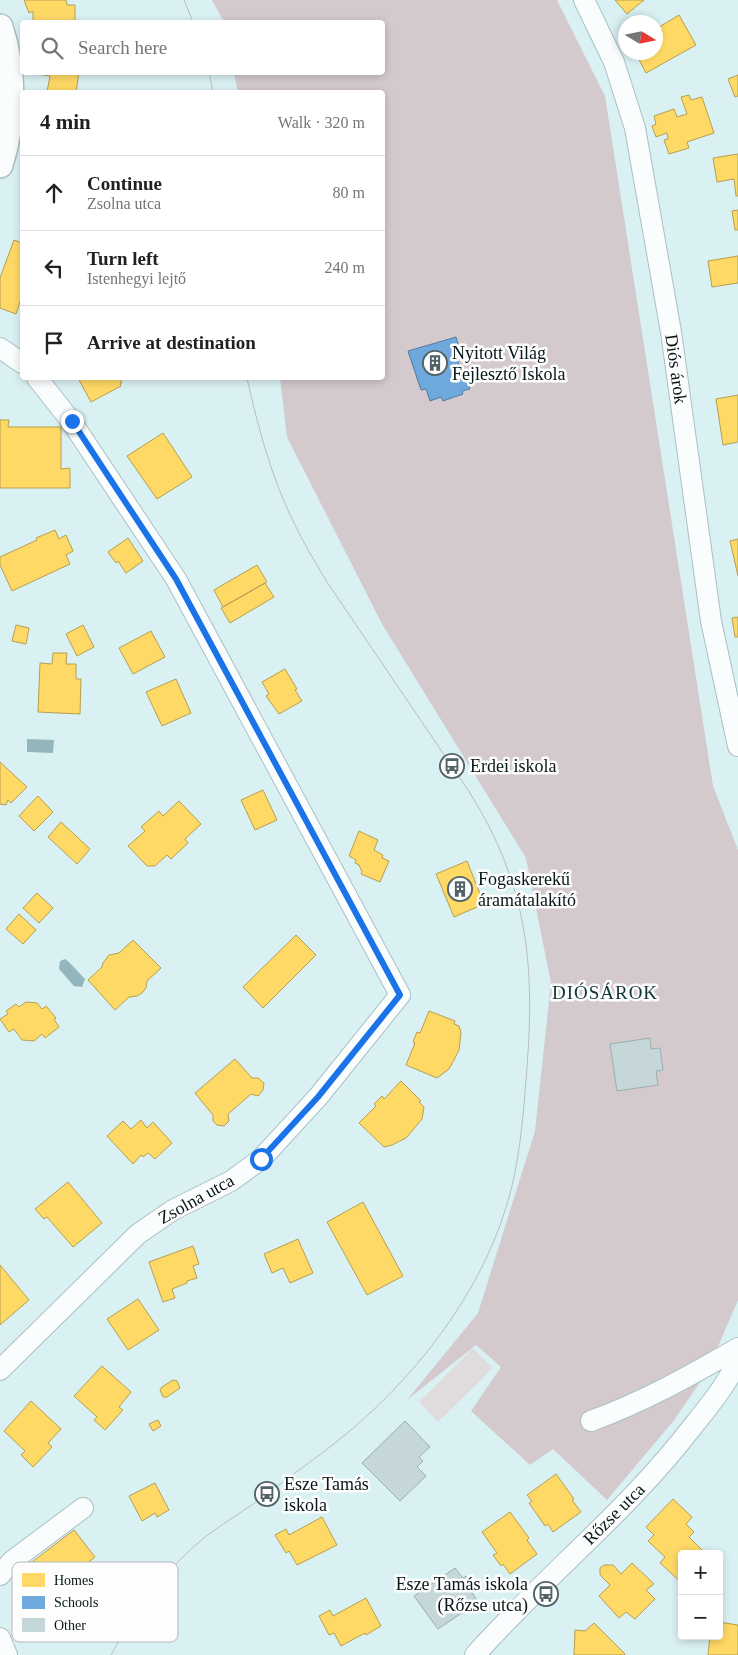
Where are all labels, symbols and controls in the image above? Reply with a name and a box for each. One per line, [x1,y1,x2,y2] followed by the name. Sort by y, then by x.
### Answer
[618,15,663,60] north arrow
[20,20,385,75] search box
[38,34,66,62] icon: search
[78,37,167,58] text: Search here
[40,110,91,134] text: 4 min
[278,114,365,131] text: Walk · 320 m
[87,173,162,194] text: Continue
[40,179,68,207] icon: ahead
[333,184,365,201] text: 80 m
[87,195,161,212] text: Zsolna utca
[87,248,159,269] text: Turn left
[40,254,68,282] icon: left
[325,259,365,276] text: 240 m
[87,270,186,287] text: Istenhegyi lejtő
[40,329,68,357] icon: arrive
[87,332,256,353] text: Arrive at destination
[661,333,691,405] street label: Diós árok
[452,343,565,384] place label: Nyitott Világ Fejlesztő Iskola
[422,350,448,376] building icon: Nyitott Világ Fejlesztő Iskola
[61,410,84,433] route end
[439,753,465,779] bus stop icon: Erdei iskola
[470,756,556,776] place label: Erdei iskola
[478,869,576,910] place label: Fogaskerekű áramátalakító
[447,876,473,902] building icon: Fogaskerekű áramátalakító
[552,982,658,1003] district label: DIÓSÁROK
[250,1148,273,1171] route start
[155,1170,237,1228] street label: Zsolna utca
[284,1474,369,1515] place label: Esze Tamás iskola
[579,1479,649,1549] street label: Rőzse utca
[254,1481,280,1507] bus stop icon: Esze Tamás iskola
[678,1550,723,1640] map controls
[678,1550,723,1595] button: +
[12,1562,178,1642] legend
[54,1573,94,1588] text: Homes
[396,1574,528,1616] place label: Esze Tamás iskola (Rőzse utca)
[533,1581,559,1607] bus stop icon: Esze Tamás iskola (Rőzse utca)
[54,1595,98,1610] text: Schools
[678,1595,723,1640] button: −
[54,1618,86,1633] text: Other

